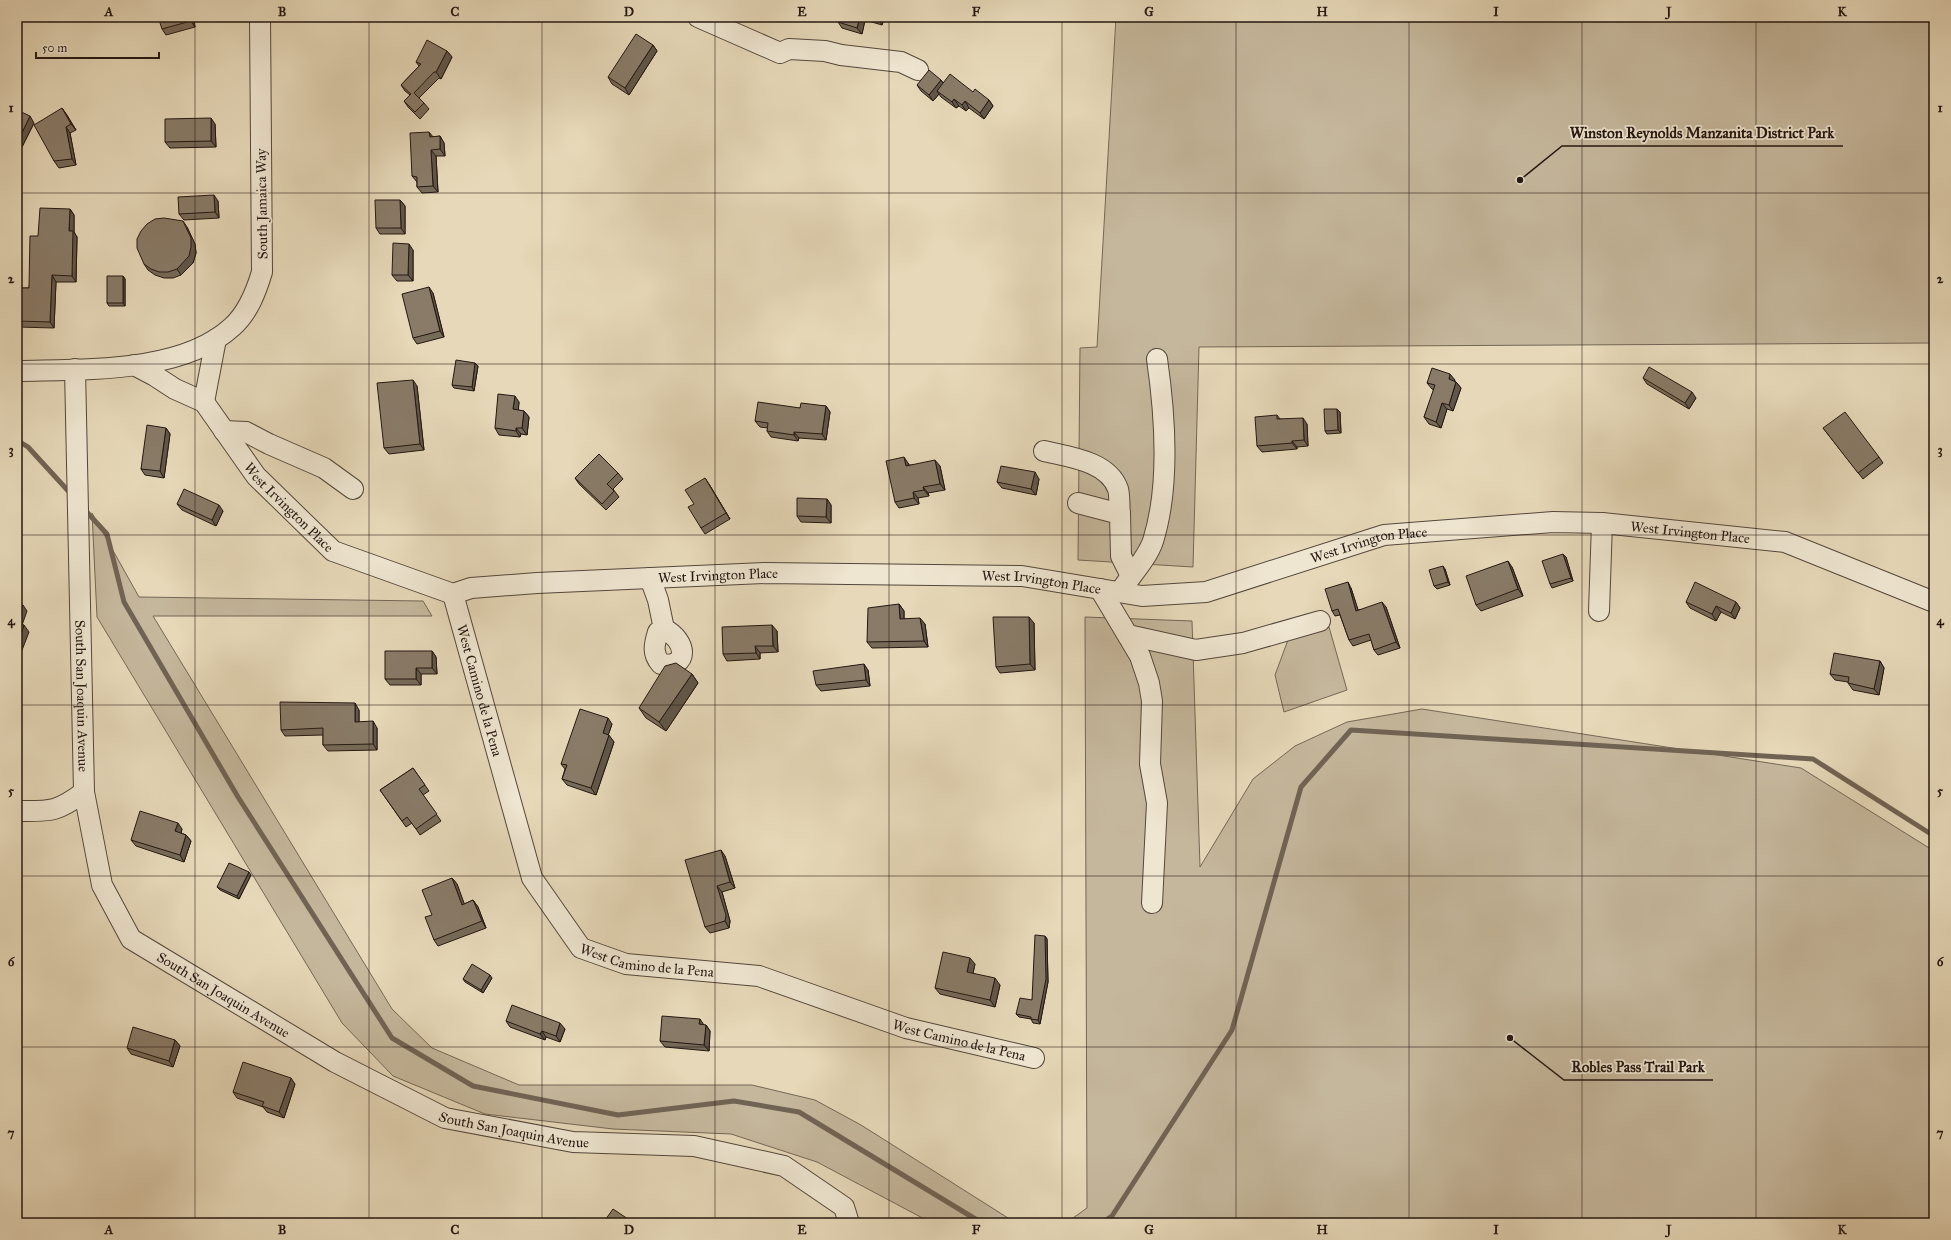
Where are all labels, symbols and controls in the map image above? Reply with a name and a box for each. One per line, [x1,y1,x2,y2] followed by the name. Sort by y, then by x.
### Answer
[104,4,114,20] text: A
[278,4,287,20] text: B
[451,4,460,20] text: C
[624,4,634,20] text: D
[797,4,807,20] text: E
[972,4,981,20] text: F
[1144,4,1154,20] text: G
[1316,4,1328,20] text: H
[1493,4,1499,20] text: I
[1664,4,1672,20] text: J
[1837,4,1847,20] text: K
[36,34,159,60] scale bar
[42,41,67,55] text: 50 m
[8,100,14,116] text: 1
[1937,100,1943,116] text: 1
[1562,119,1843,146] callout: Winston Reynolds Manzanita District Park
[1570,124,1835,143] text: Winston Reynolds Manzanita District Park
[253,148,272,260] street label: South Jamaica Way
[8,271,15,287] text: 2
[1937,271,1944,287] text: 2
[8,442,14,458] text: 3
[1937,442,1943,458] text: 3
[241,459,337,556] street label: West Irvington Place
[1630,518,1751,547] street label: West Irvington Place
[1308,523,1428,567] street label: West Irvington Place
[658,564,778,586] street label: West Irvington Place
[982,567,1102,598] street label: West Irvington Place
[7,613,15,629] text: 4
[1936,613,1944,629] text: 4
[72,620,92,772] street label: South San Joaquin Avenue
[453,622,506,758] street label: West Camino de la Pena
[8,783,15,799] text: 5
[1937,783,1944,799] text: 5
[578,940,715,980] street label: West Camino de la Pena
[154,948,293,1041] street label: South San Joaquin Avenue
[8,954,16,970] text: 6
[1937,954,1945,970] text: 6
[890,1015,1027,1064] street label: West Camino de la Pena
[1564,1053,1713,1080] callout: Robles Pass Trail Park
[1571,1058,1706,1076] text: Robles Pass Trail Park
[436,1108,590,1151] street label: South San Joaquin Avenue
[8,1125,15,1141] text: 7
[1937,1125,1944,1141] text: 7
[104,1222,114,1238] text: A
[278,1222,287,1238] text: B
[451,1222,460,1238] text: C
[624,1222,634,1238] text: D
[797,1222,807,1238] text: E
[972,1222,981,1238] text: F
[1144,1222,1154,1238] text: G
[1316,1222,1328,1238] text: H
[1493,1222,1499,1238] text: I
[1664,1222,1672,1238] text: J
[1837,1222,1847,1238] text: K

